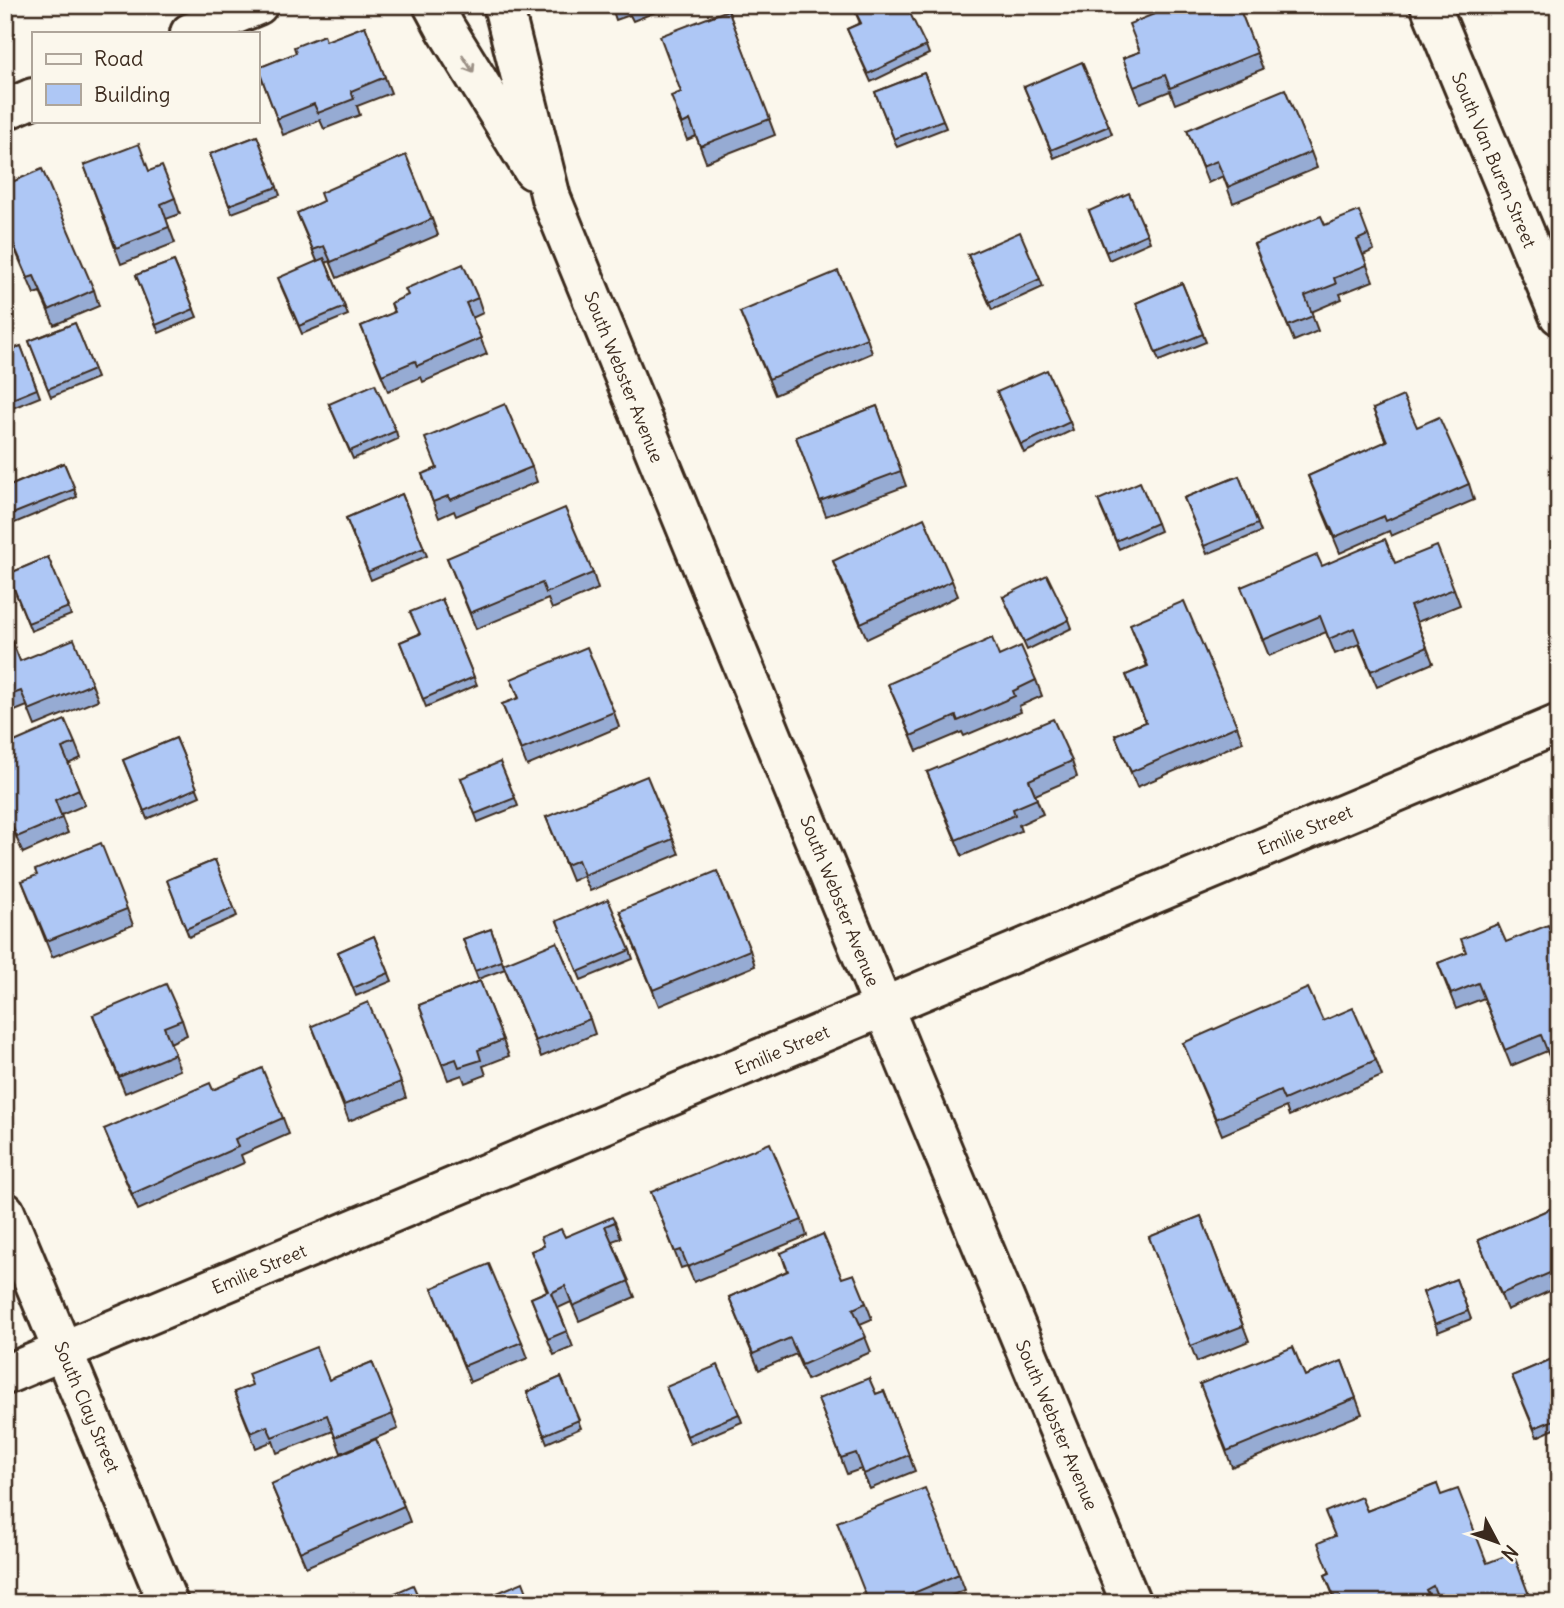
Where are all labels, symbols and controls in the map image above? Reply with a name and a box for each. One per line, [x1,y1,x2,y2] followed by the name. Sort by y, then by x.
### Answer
[32,32,259,122] legend
[94,45,143,72] text: Road
[460,54,475,73] one-way arrow
[1447,69,1541,251] street label: South Van Buren Street
[94,81,170,108] text: Building
[579,288,669,466] street label: South Webster Avenue
[1254,800,1356,860] street label: Emilie Street
[795,812,885,990] street label: South Webster Avenue
[731,1020,833,1080] street label: Emilie Street
[208,1239,310,1299] street label: Emilie Street
[1011,1337,1103,1513] street label: South Webster Avenue
[49,1338,125,1476] street label: South Clay Street
[1462,1506,1532,1576] north arrow
[1496,1540,1523,1566] text: N

